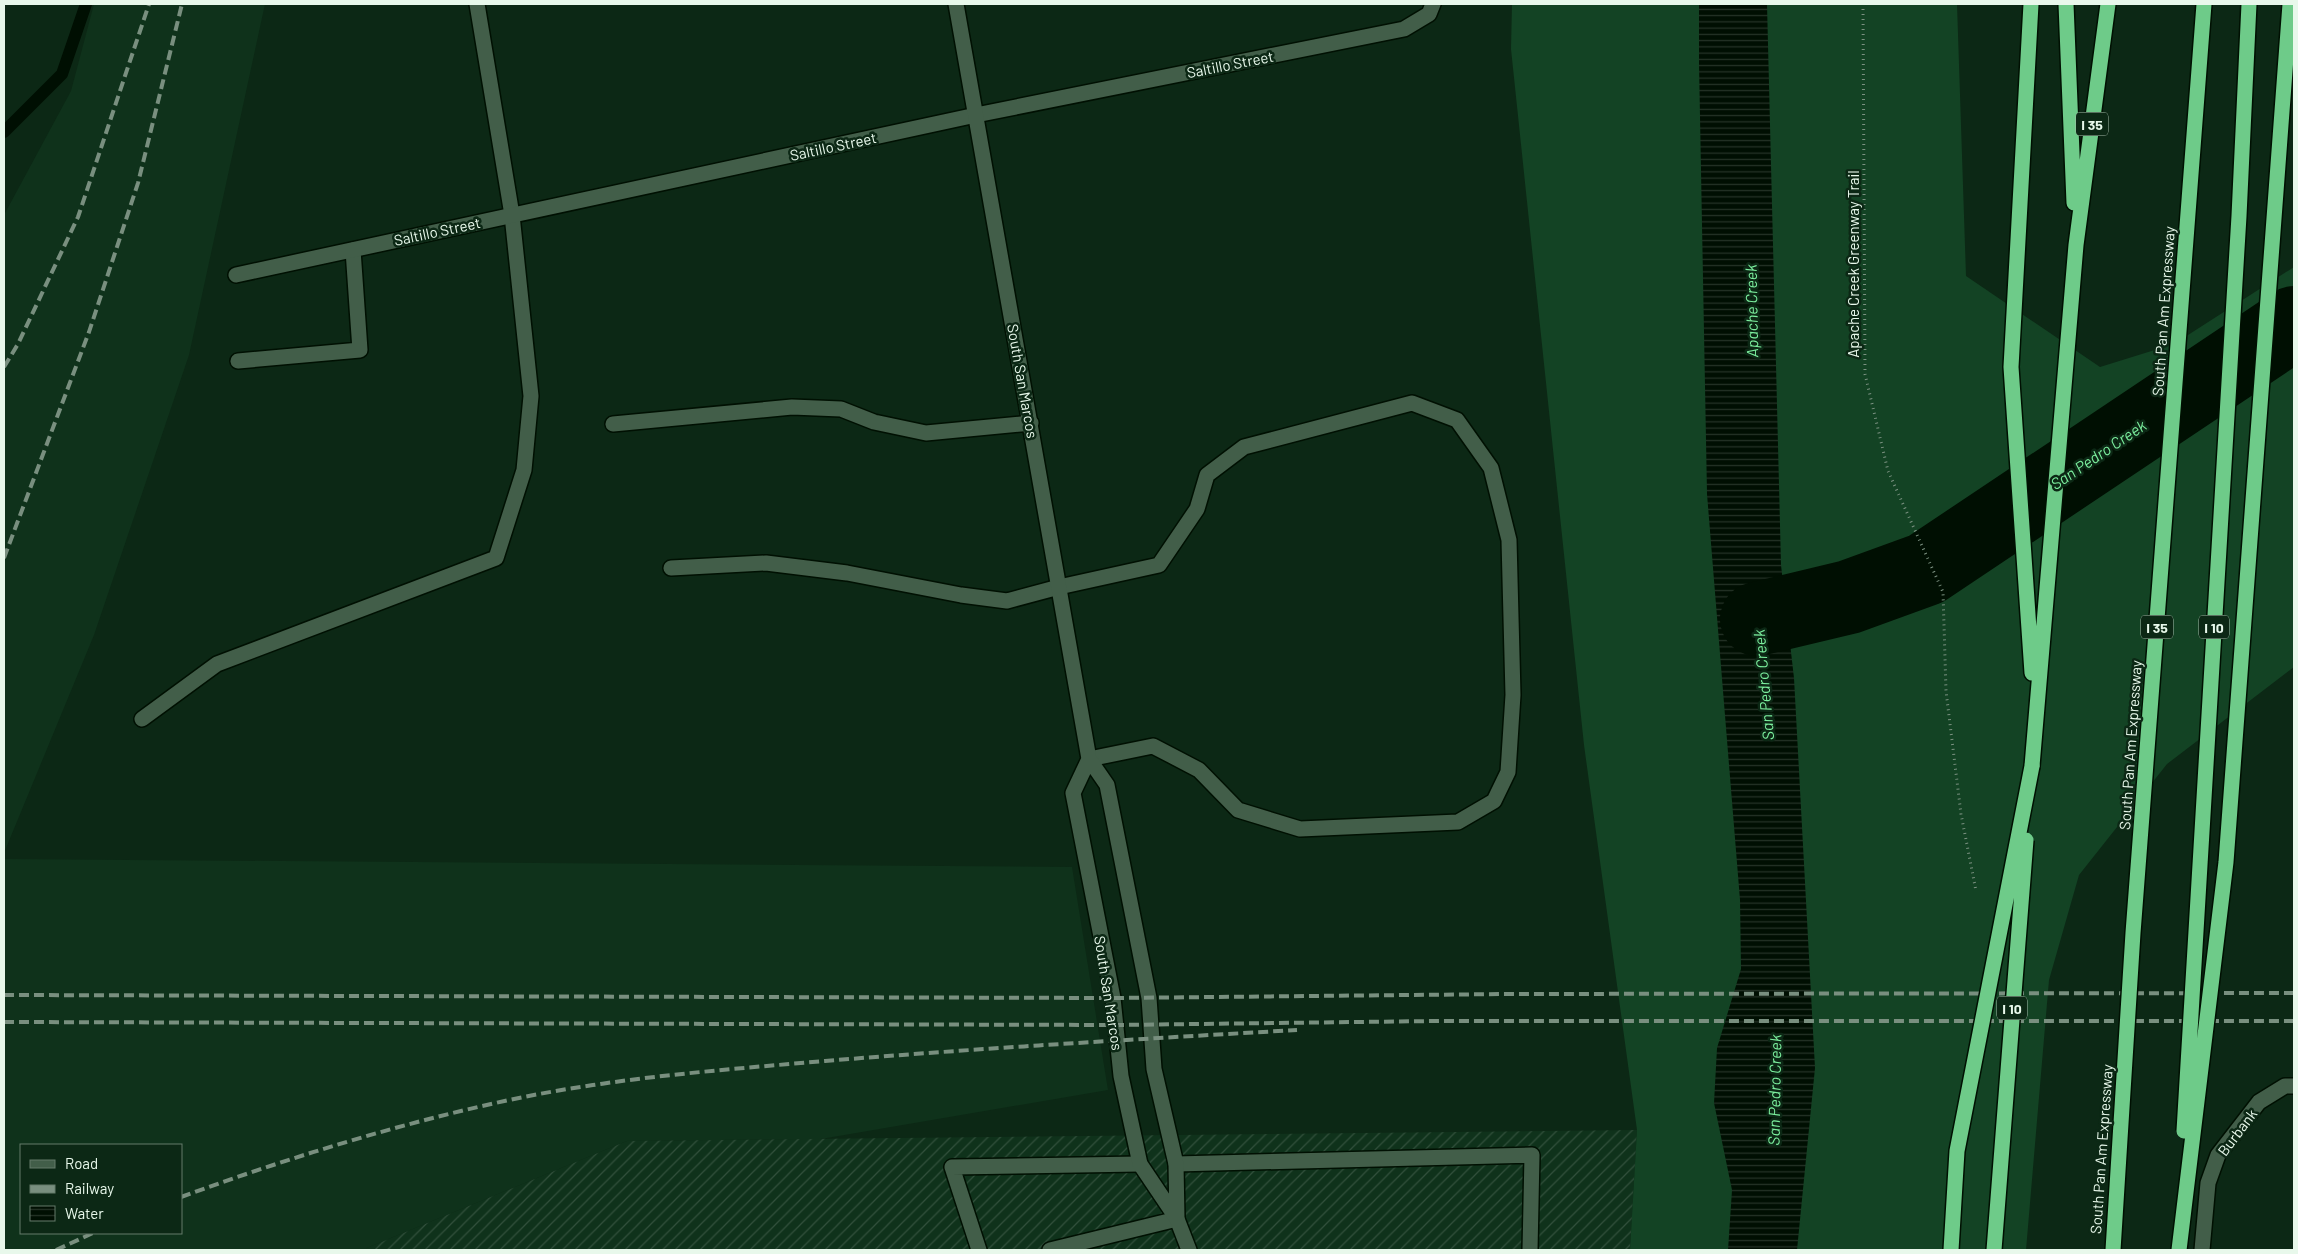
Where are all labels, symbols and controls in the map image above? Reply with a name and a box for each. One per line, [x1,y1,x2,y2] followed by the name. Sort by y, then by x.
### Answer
[1185,47,1275,81] street label: Saltillo Street
[2076,112,2108,136] road number: I 35
[788,128,878,164] street label: Saltillo Street
[1844,170,1862,358] street label: Apache Creek Greenway Trail
[392,213,482,249] street label: Saltillo Street
[2148,225,2178,397] street label: South Pan Am Expressway
[1741,264,1761,358] water label: Apache Creek
[1004,322,1042,440] street label: South San Marcos
[2047,415,2150,493] water label: San Pedro Creek
[2141,616,2173,638] road number: I 35
[2199,616,2229,638] road number: I 10
[1749,629,1777,741] water label: San Pedro Creek
[2115,659,2145,831] street label: South Pan Am Expressway
[1091,934,1127,1052] street label: South San Marcos
[1997,996,2027,1020] road number: I 10
[1764,1034,1784,1146] water label: San Pedro Creek
[2086,1063,2116,1235] street label: South Pan Am Expressway
[2214,1105,2261,1159] street label: Burbank
[20,1144,182,1234] legend
[65,1154,98,1172] text: Road
[65,1179,114,1197] text: Railway
[65,1204,104,1222] text: Water

